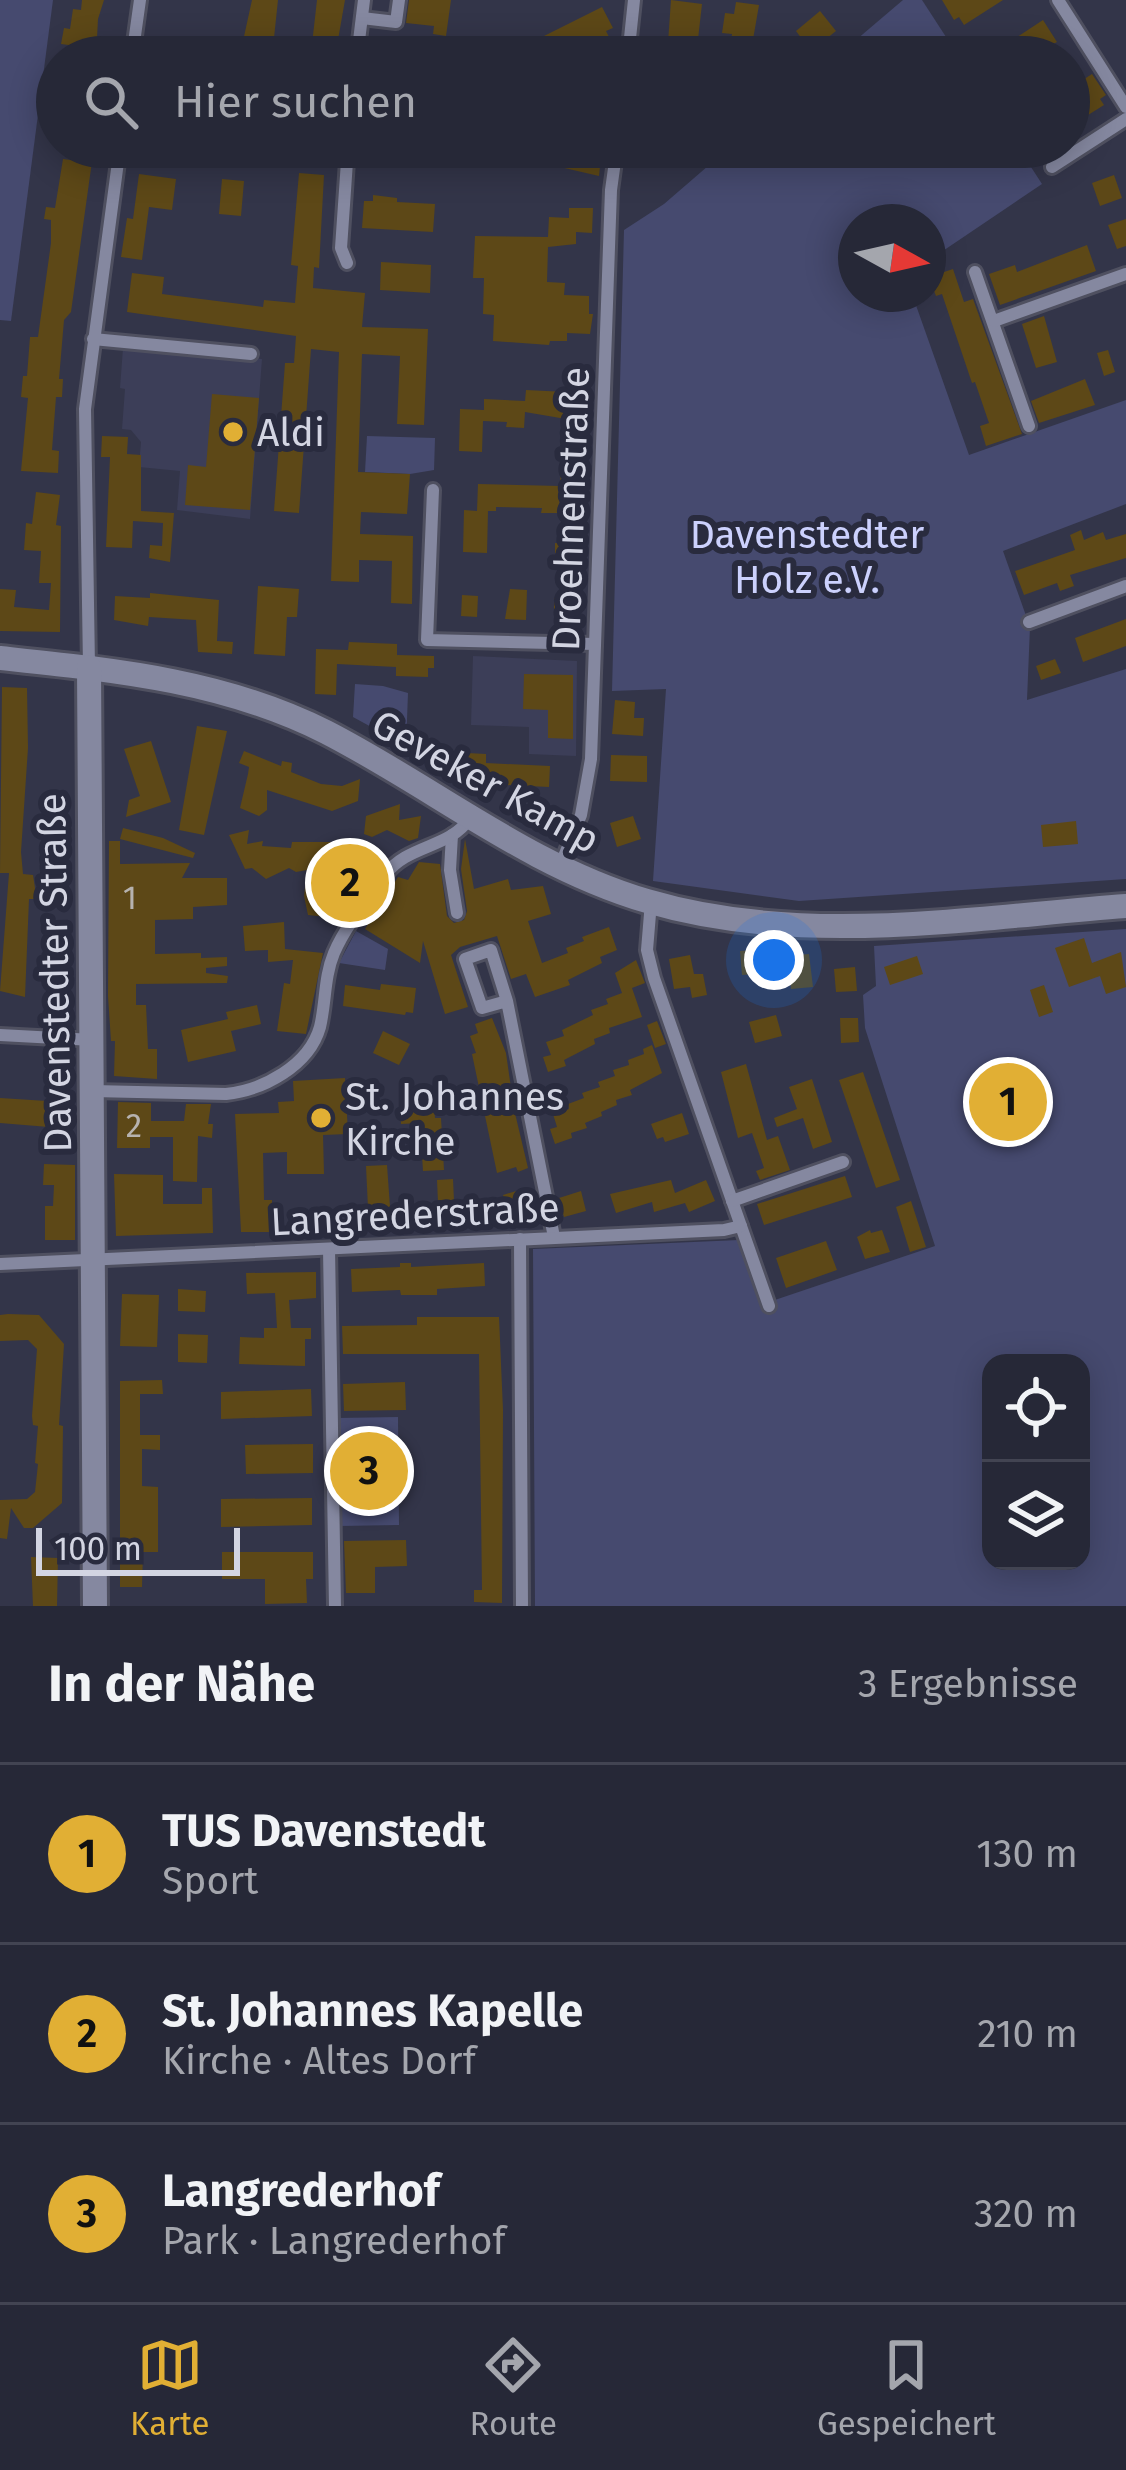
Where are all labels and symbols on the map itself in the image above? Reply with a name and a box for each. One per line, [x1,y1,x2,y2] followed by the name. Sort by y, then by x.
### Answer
[838,204,946,312] north arrow
[543,366,599,652] street label: Droehnenstraße
[257,410,325,456] place label: Aldi
[220,419,246,445] marker: Aldi
[690,512,924,603] park label: Davenstedter Holz e.V.
[364,700,607,863] street label: Geveker Kamp
[29,793,81,1153] street label: Davenstedter Straße
[311,838,389,928] pin: 2
[123,878,137,918] house number: 1
[744,930,804,990] your location
[969,1057,1047,1147] pin: 1
[345,1074,564,1165] place label: St. Johannes Kirche
[308,1105,334,1131] marker: St. Johannes Kirche
[126,1106,142,1146] house number: 2
[269,1184,561,1246] street label: Langrederstraße
[330,1426,408,1516] pin: 3
[36,1522,240,1575] scale bar

